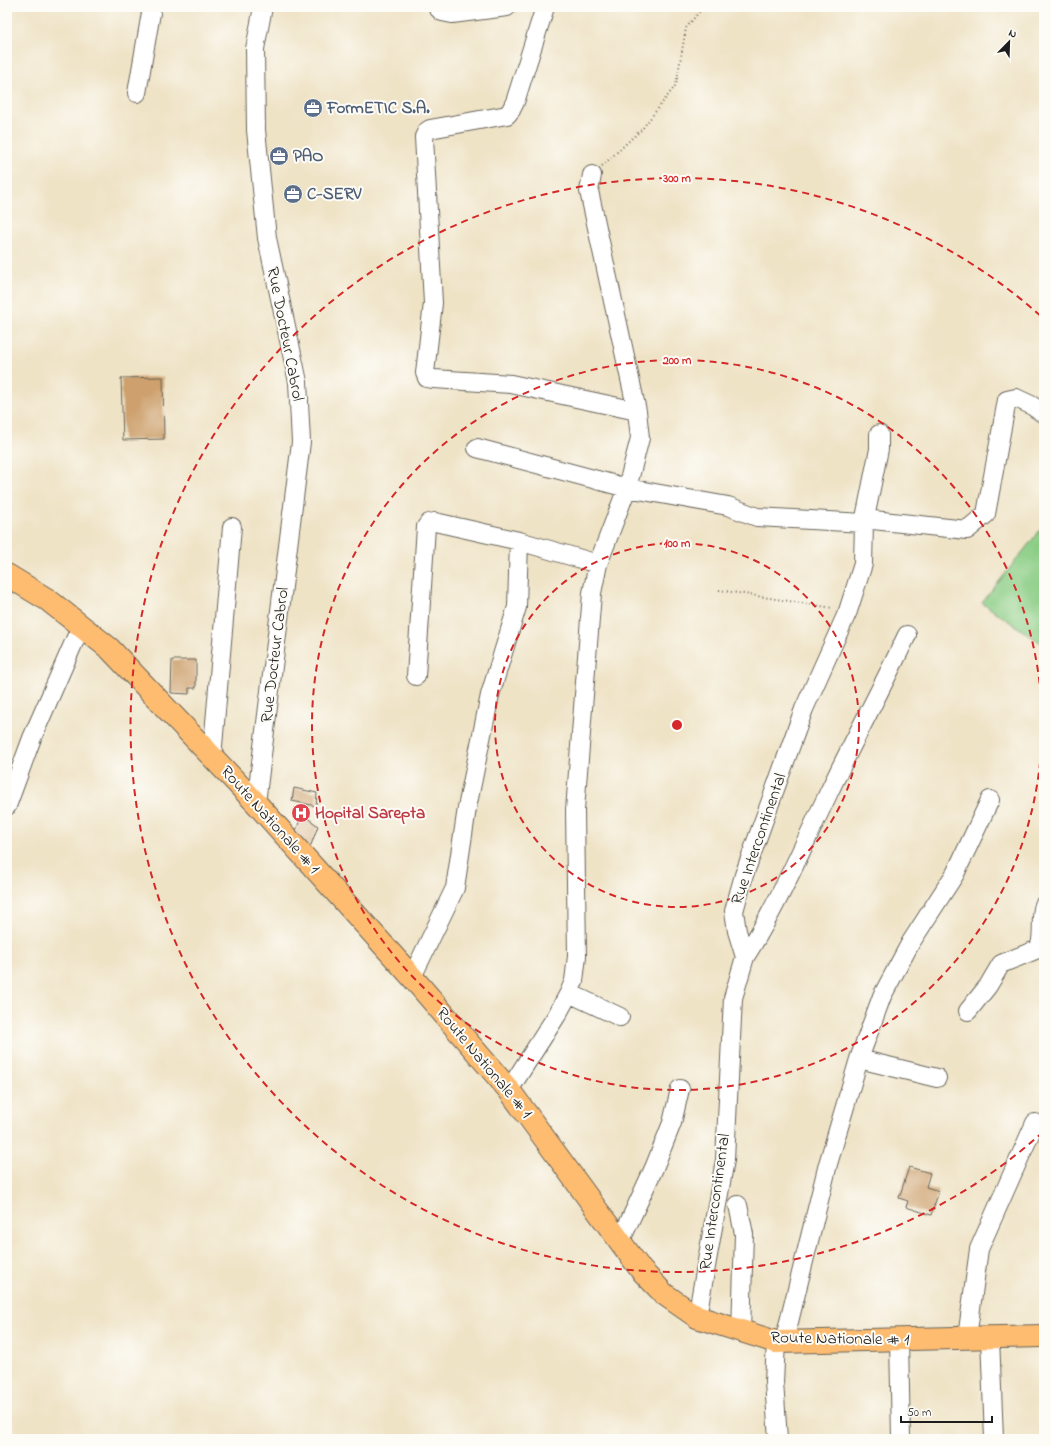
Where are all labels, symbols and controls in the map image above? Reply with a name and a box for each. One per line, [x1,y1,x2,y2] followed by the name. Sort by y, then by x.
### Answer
[989,22,1029,62] north arrow
[1006,25,1019,43] text: N
[326,96,430,121] place label: FormETIC S.A.
[302,97,324,119] office icon: FormETIC S.A.
[293,144,323,169] place label: PAO
[268,145,290,167] office icon: PAO
[662,170,692,188] text: 300 m
[307,182,362,207] place label: C-SERV
[282,183,304,205] office icon: C-SERV
[260,265,310,403] street label: Rue Docteur Cabrol
[662,352,692,370] text: 200 m
[664,535,691,553] text: 100 m
[254,586,296,724] street label: Rue Docteur Cabrol
[670,718,684,732] centre of rings
[214,760,326,880] street label: Route Nationale # 1
[725,770,793,908] street label: Rue Intercontinental
[315,801,425,826] place label: Hopital Sarepta
[290,802,312,824] hospital icon: Hopital Sarepta
[430,1002,539,1125] street label: Route Nationale # 1
[693,1132,737,1272] street label: Rue Intercontinental
[770,1325,910,1353] street label: Route Nationale # 1
[901,1398,992,1424] scale bar
[907,1404,931,1422] text: 50 m

